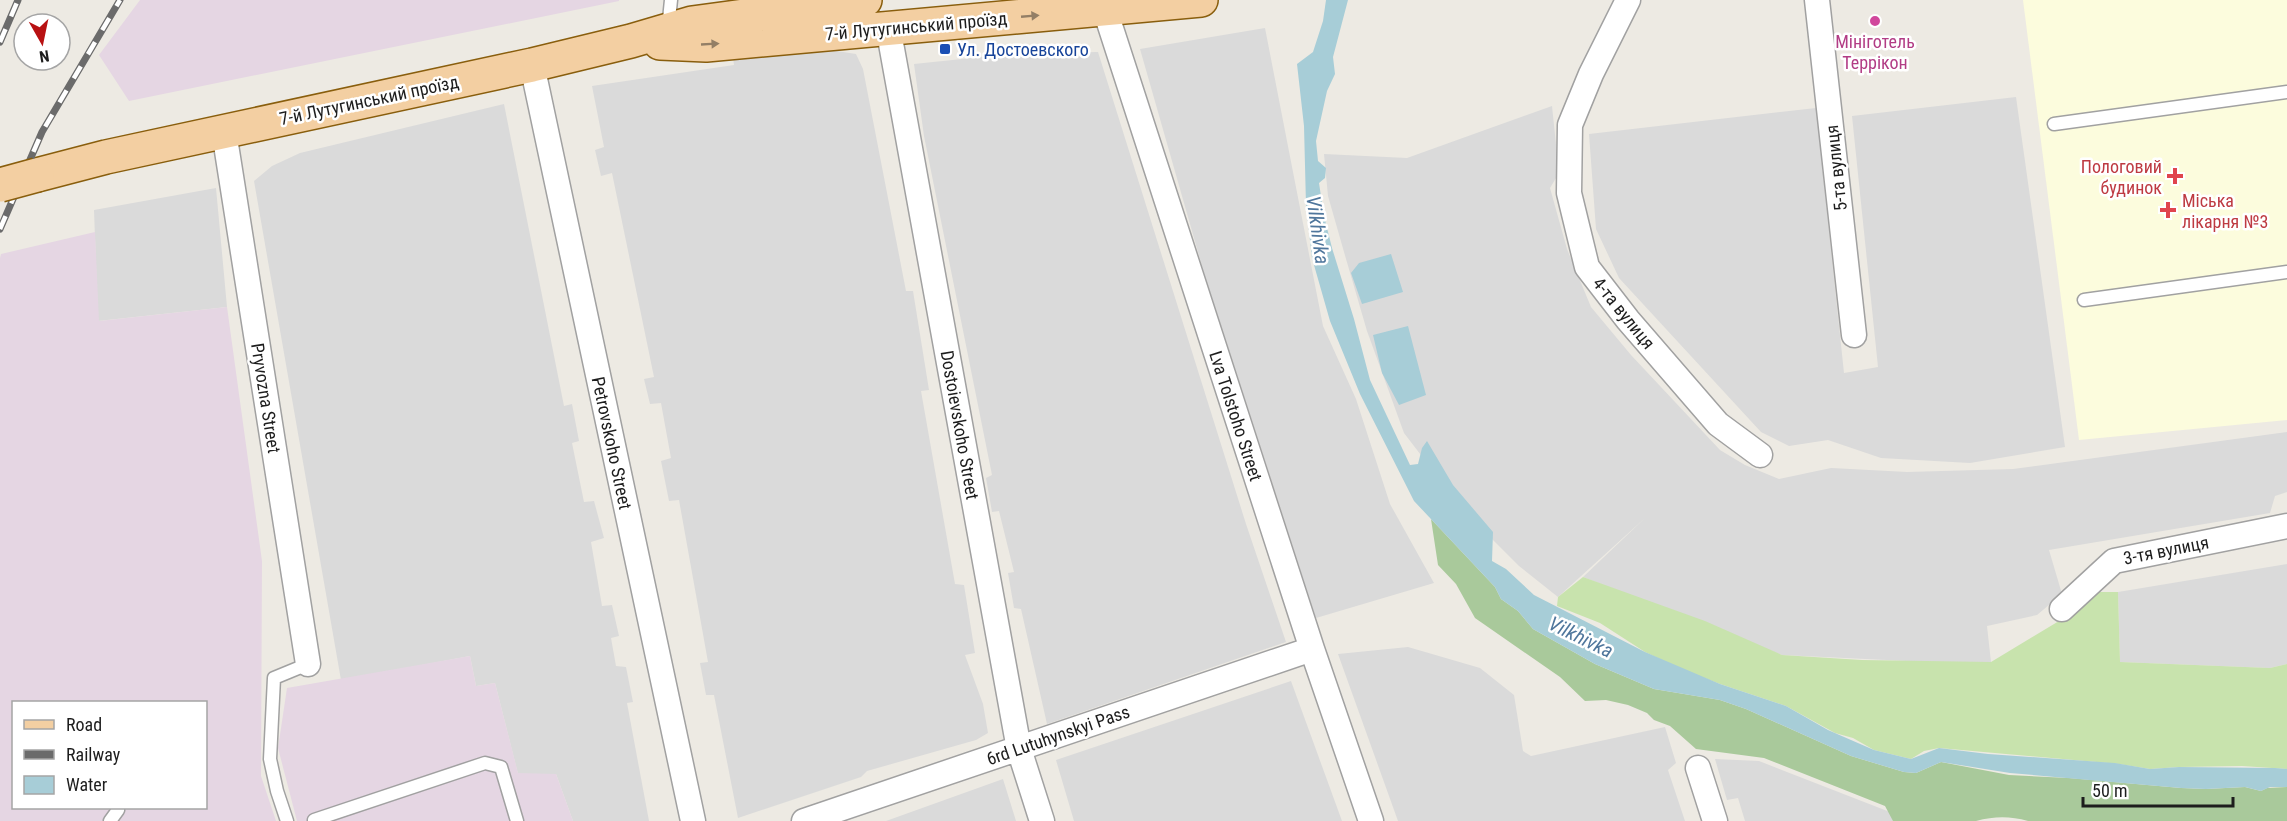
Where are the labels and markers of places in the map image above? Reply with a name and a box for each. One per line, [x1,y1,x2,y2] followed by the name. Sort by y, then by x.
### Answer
[1868,14,1882,28] marker: Мініготель Террікон
[1835,31,1915,73] place label: Мініготель Террікон
[957,39,1089,60] place label: Ул. Достоевского
[938,42,952,56] marker: Ул. Достоевского
[2081,156,2162,198] place label: Пологовий будинок
[2166,167,2184,185] marker: Пологовий будинок
[2182,190,2268,232] place label: Міська лікарня №3
[2159,201,2177,219] marker: Міська лікарня №3

